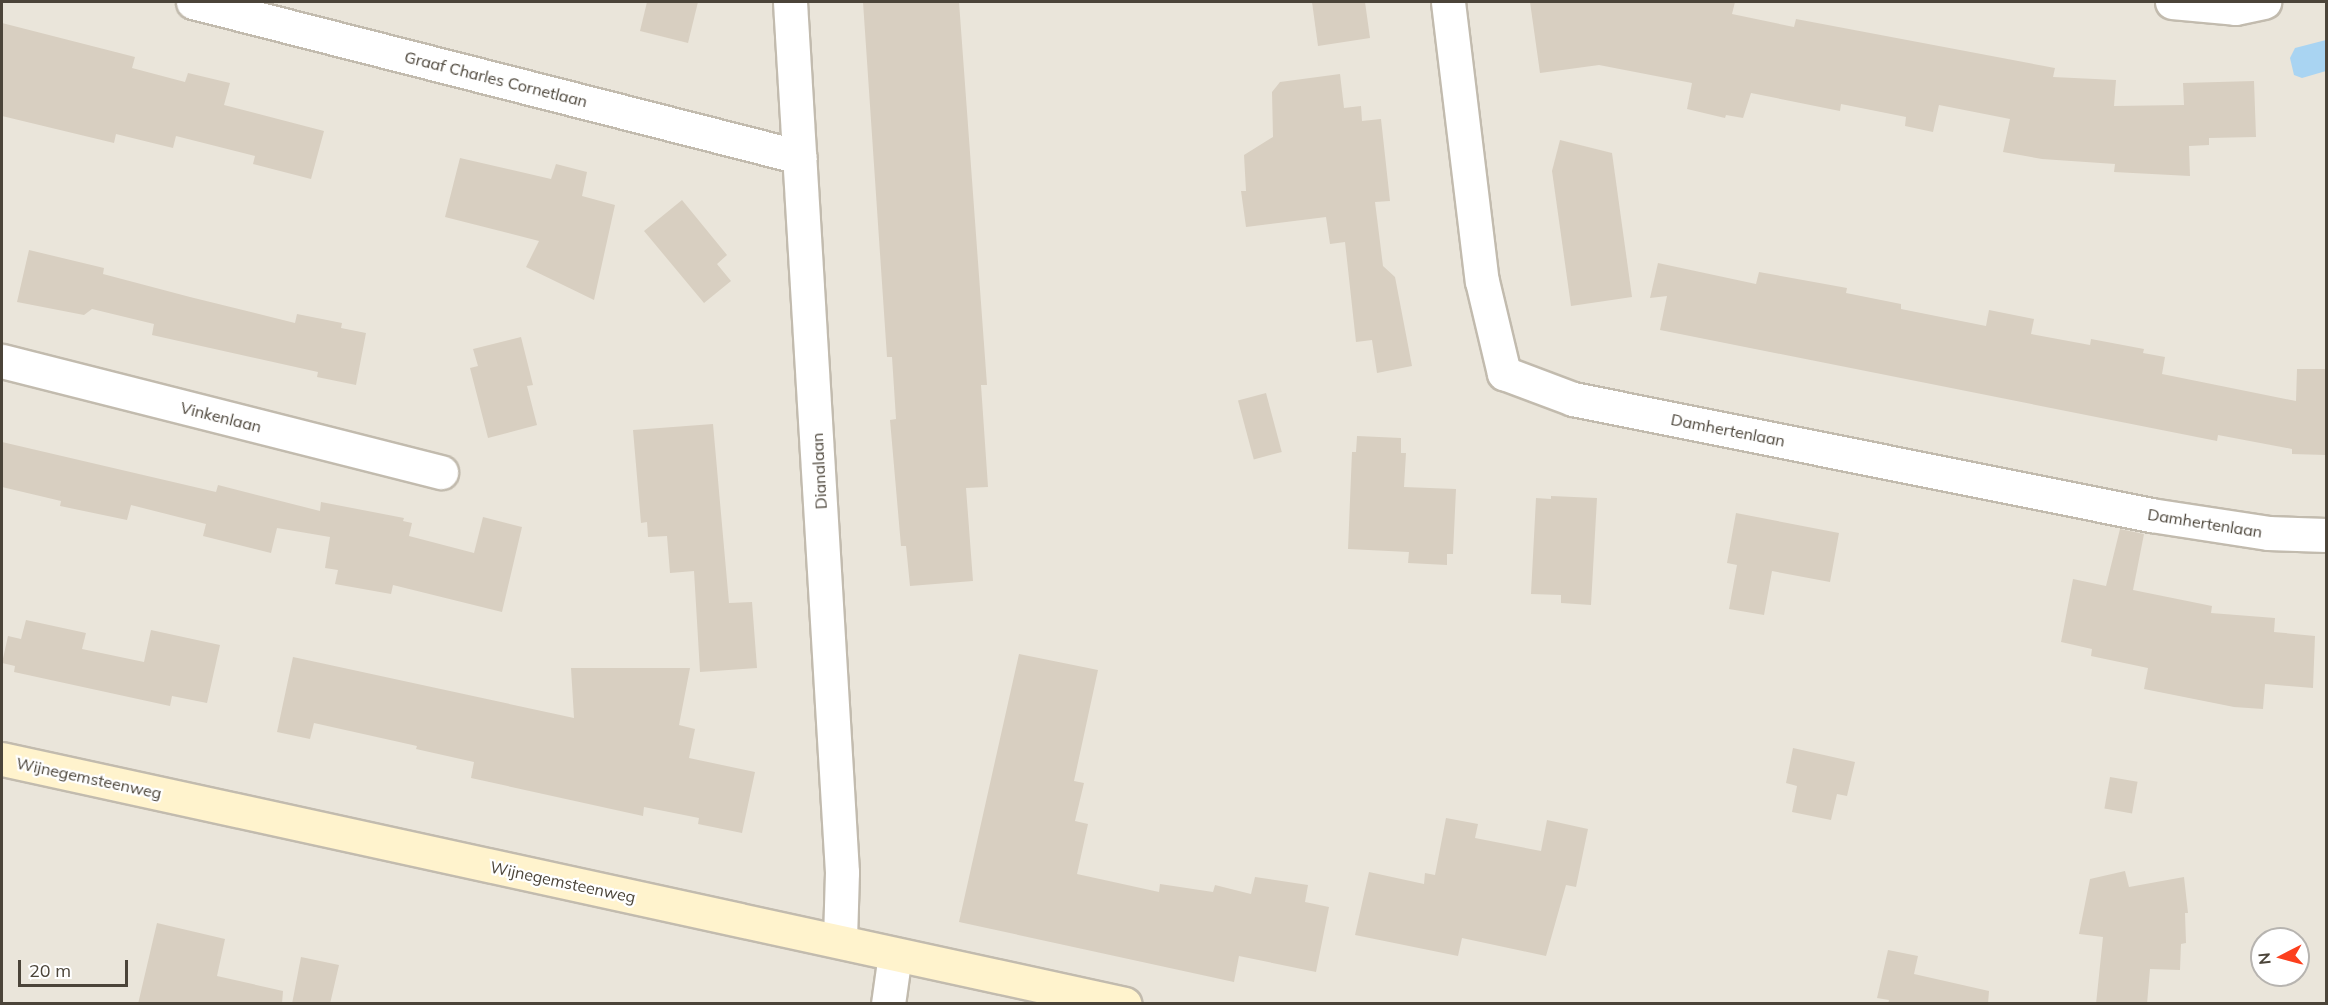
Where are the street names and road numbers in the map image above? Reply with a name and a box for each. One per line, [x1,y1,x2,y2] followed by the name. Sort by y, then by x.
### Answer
[402,47,590,111] street label: Graaf Charles Cornetlaan
[178,398,264,436] street label: Vinkenlaan
[1669,410,1787,450] street label: Damhertenlaan
[807,432,831,510] street label: Dianalaan
[2146,504,2264,542] street label: Damhertenlaan
[15,753,163,803] street label: Wijnegemsteenweg
[489,857,637,907] street label: Wijnegemsteenweg

